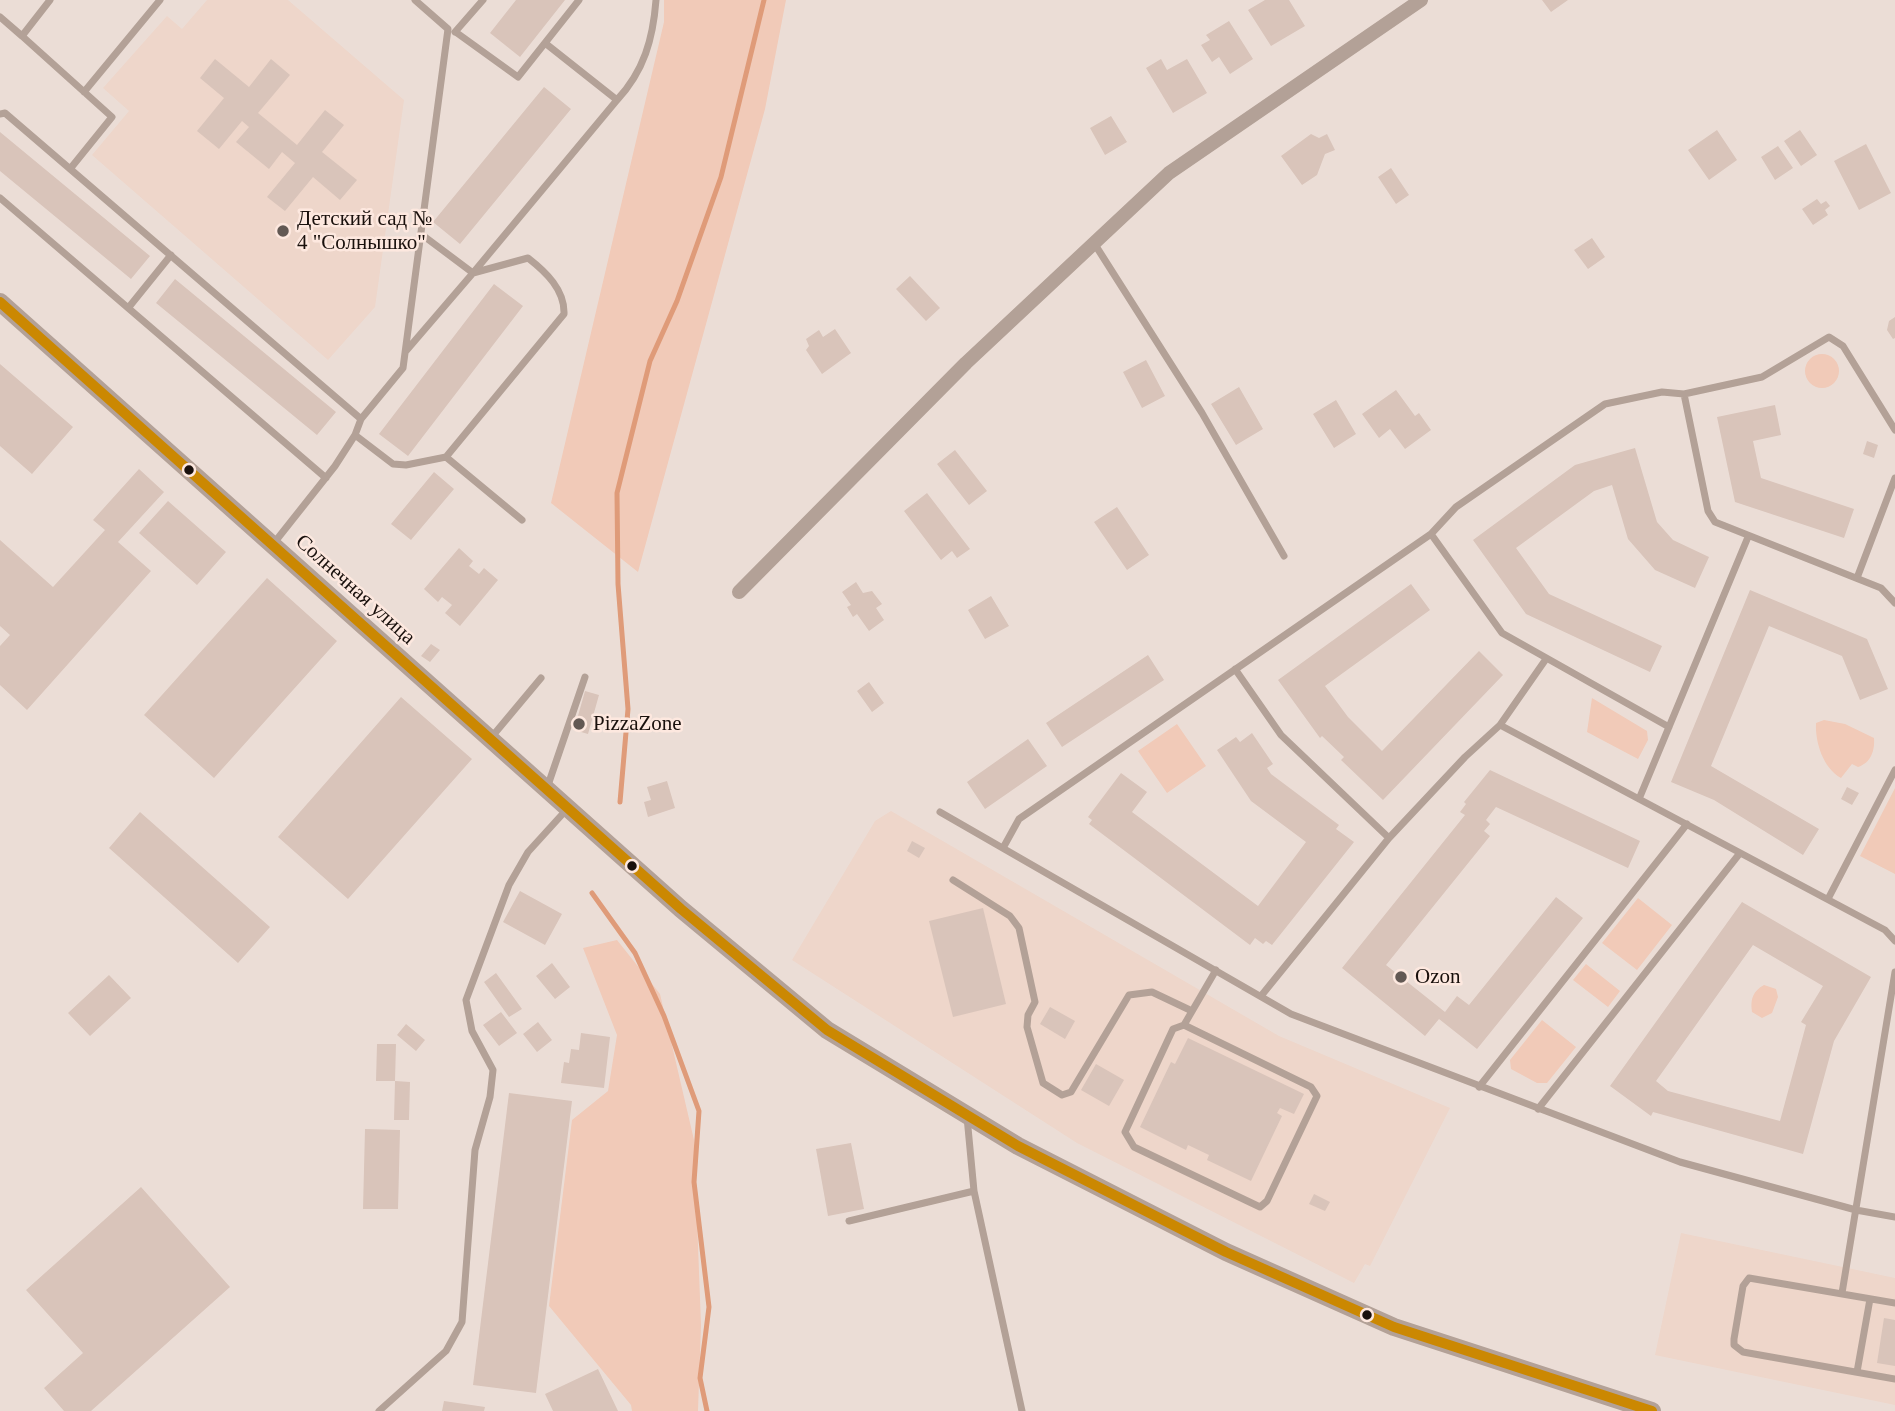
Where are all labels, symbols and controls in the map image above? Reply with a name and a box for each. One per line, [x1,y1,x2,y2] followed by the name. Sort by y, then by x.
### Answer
[297,206,432,256] place label: Детский сад № 4 "Солнышко"
[275,223,291,239] marker: Детский сад № 4 "Солнышко"
[182,463,196,477] unlabelled marker
[290,530,420,650] street label: Солнечная улица
[593,711,682,737] place label: PizzaZone
[571,716,587,732] marker: PizzaZone
[625,859,639,873] unlabelled marker
[1415,964,1460,990] place label: Ozon
[1393,969,1409,985] marker: Ozon
[1360,1308,1374,1322] unlabelled marker

